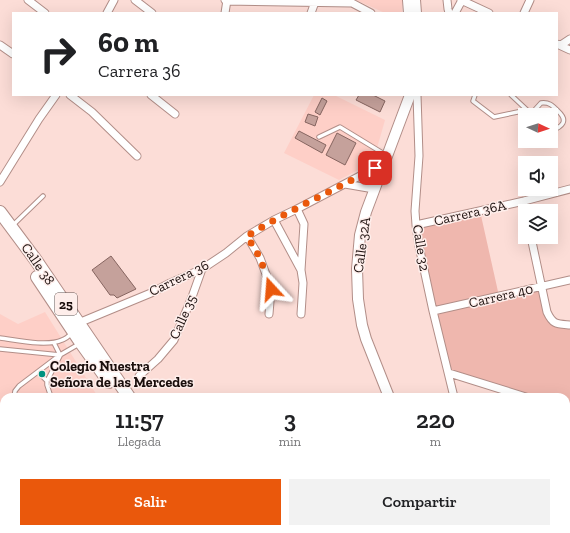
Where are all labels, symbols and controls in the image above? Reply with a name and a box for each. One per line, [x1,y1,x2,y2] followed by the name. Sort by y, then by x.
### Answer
[98,26,159,59] text: 60 m
[32,28,84,80] icon: right
[98,60,181,82] text: Carrera 36
[518,108,558,148] north arrow
[518,108,558,244] map controls
[358,151,392,185] pin
[518,156,558,196] button: sound
[364,157,386,179] icon: arrive
[432,196,509,230] street label: Carrera 36A
[518,204,558,244] button: layers
[350,215,374,274] street label: Calle 32A
[409,223,433,273] street label: Calle 32
[17,240,59,288] street label: Calle 38
[146,256,212,300] street label: Carrera 36
[250,268,292,310] position arrow
[467,280,535,312] street label: Carrera 40
[166,292,200,342] street label: Calle 35
[55,293,77,315] road number: 25
[50,358,194,391] place label: Colegio Nuestra Señora de las Mercedes
[37,369,47,379] marker: Colegio Nuestra Señora de las Mercedes
[115,405,164,434] text: 11:57
[284,405,296,434] text: 3
[416,405,455,434] text: 220
[118,434,161,449] text: Llegada
[279,434,301,449] text: min
[430,434,441,449] text: m
[20,479,281,525] button: Salir
[289,479,550,525] button: Compartir

